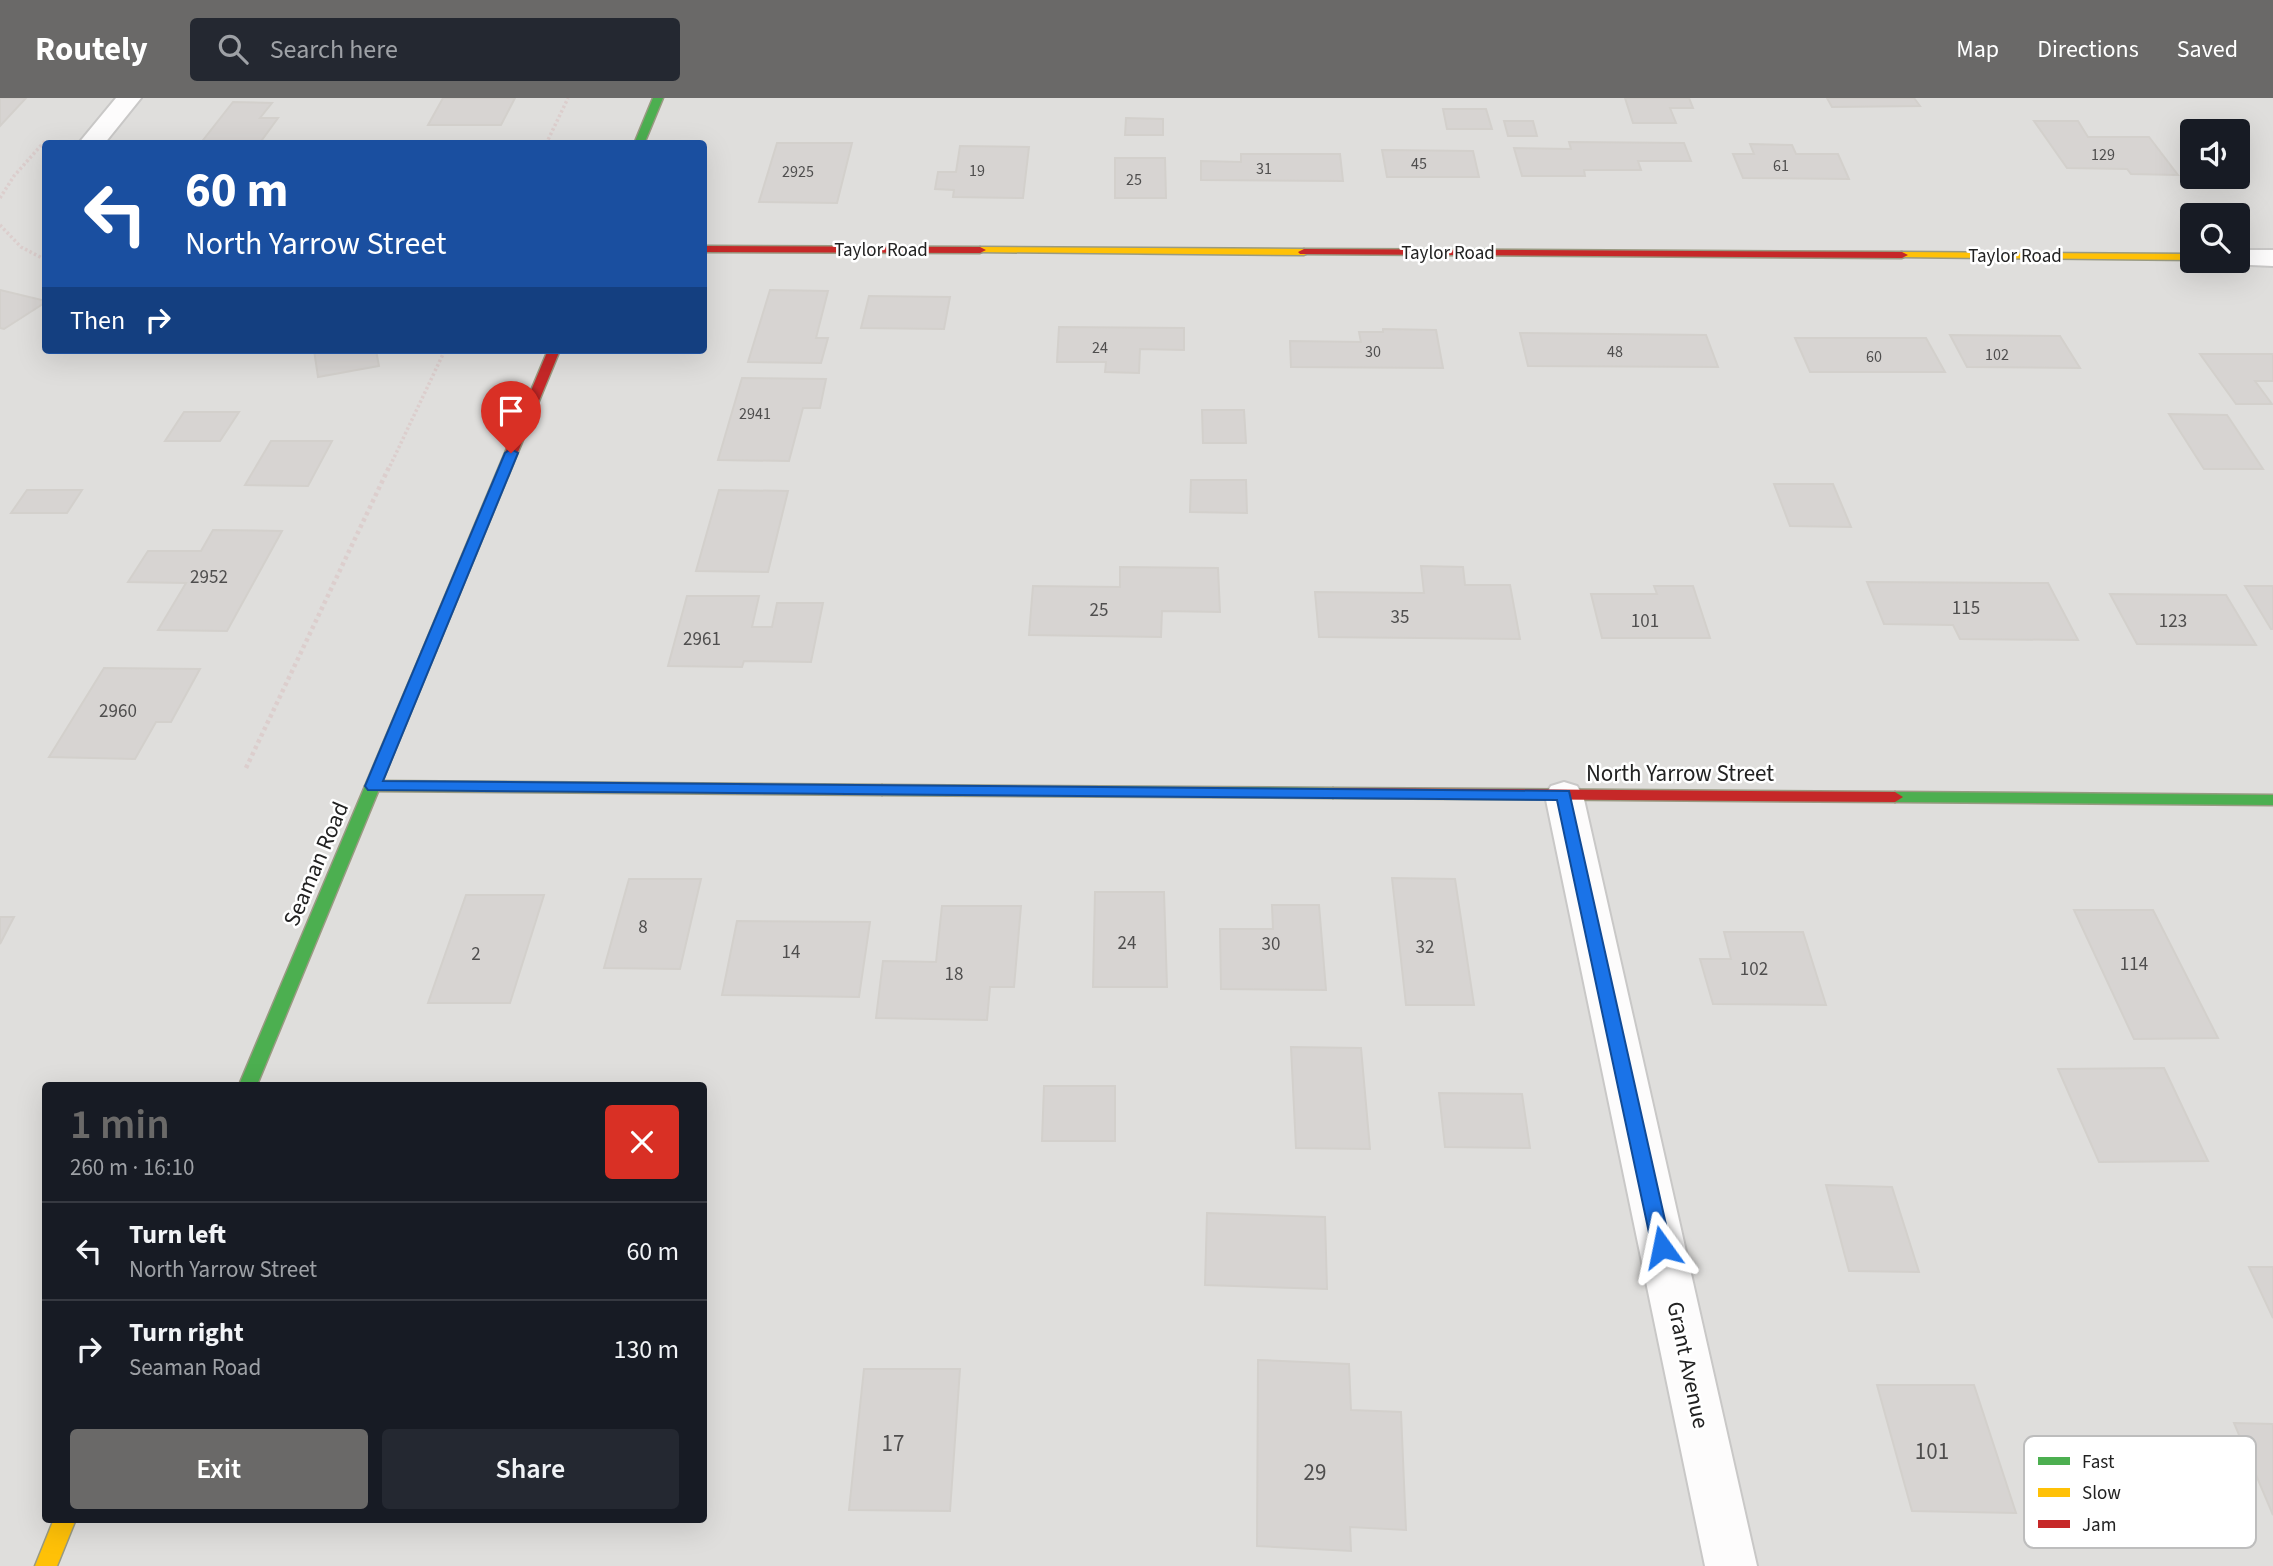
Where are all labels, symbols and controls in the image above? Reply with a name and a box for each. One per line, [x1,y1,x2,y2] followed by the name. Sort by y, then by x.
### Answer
[190,18,680,81] search box
[35,26,148,73] text: Routely
[214,30,252,68] icon: search
[270,31,398,68] text: Search here
[1956,32,1999,67] text: Map
[2037,32,2139,67] text: Directions
[2177,32,2238,67] text: Saved
[2180,119,2250,273] map controls
[2180,119,2250,189] button: sound
[2091,144,2115,166] house number: 129
[1411,153,1427,175] house number: 45
[1773,155,1789,177] house number: 61
[185,156,289,226] text: 60 m
[1256,158,1272,180] house number: 31
[969,160,985,182] house number: 19
[782,161,814,183] house number: 2925
[70,168,161,259] icon: left
[1126,169,1142,191] house number: 25
[2180,203,2250,273] button: search
[185,221,447,267] text: North Yarrow Street
[834,237,928,264] street label: Taylor Road
[1401,240,1495,267] street label: Taylor Road
[1968,243,2062,270] street label: Taylor Road
[139,301,177,339] icon: right
[70,302,125,339] text: Then
[1092,337,1108,359] house number: 24
[1365,341,1381,363] house number: 30
[1607,341,1623,363] house number: 48
[1985,344,2009,366] house number: 102
[1866,346,1882,368] house number: 60
[481,381,541,453] pin
[492,392,530,430] icon: arrive
[739,403,771,425] house number: 2941
[190,564,228,591] house number: 2952
[1952,595,1980,622] house number: 115
[1090,597,1108,624] house number: 25
[1391,604,1409,631] house number: 35
[1631,608,1659,635] house number: 101
[2159,608,2187,635] house number: 123
[683,626,721,653] house number: 2961
[99,698,137,725] house number: 2960
[1586,757,1774,790] street label: North Yarrow Street
[275,797,357,931] street label: Seaman Road
[638,914,648,941] house number: 8
[1118,930,1136,957] house number: 24
[1262,931,1280,958] house number: 30
[1416,934,1434,961] house number: 32
[782,939,800,966] house number: 14
[471,941,481,968] house number: 2
[2120,951,2148,978] house number: 114
[1740,956,1768,983] house number: 102
[945,961,963,988] house number: 18
[70,1095,170,1155] text: 1 min
[605,1105,679,1179] button: close
[70,1151,194,1184] text: 260 m · 16:10
[1625,1210,1699,1284] position arrow
[129,1216,226,1253] text: Turn left
[70,1232,108,1270] icon: left
[626,1233,679,1270] text: 60 m
[129,1253,317,1286] text: North Yarrow Street
[1658,1298,1718,1432] street label: Grant Avenue
[129,1314,244,1351] text: Turn right
[70,1330,108,1368] icon: right
[613,1331,679,1368] text: 130 m
[129,1351,261,1384] text: Seaman Road
[882,1427,904,1460] house number: 17
[70,1429,368,1509] button: Exit
[382,1429,679,1509] button: Share
[1915,1435,1949,1468] house number: 101
[2024,1436,2256,1548] legend
[2082,1449,2115,1476] text: Fast
[1304,1456,1326,1489] house number: 29
[2082,1480,2121,1507] text: Slow
[2082,1512,2116,1539] text: Jam

